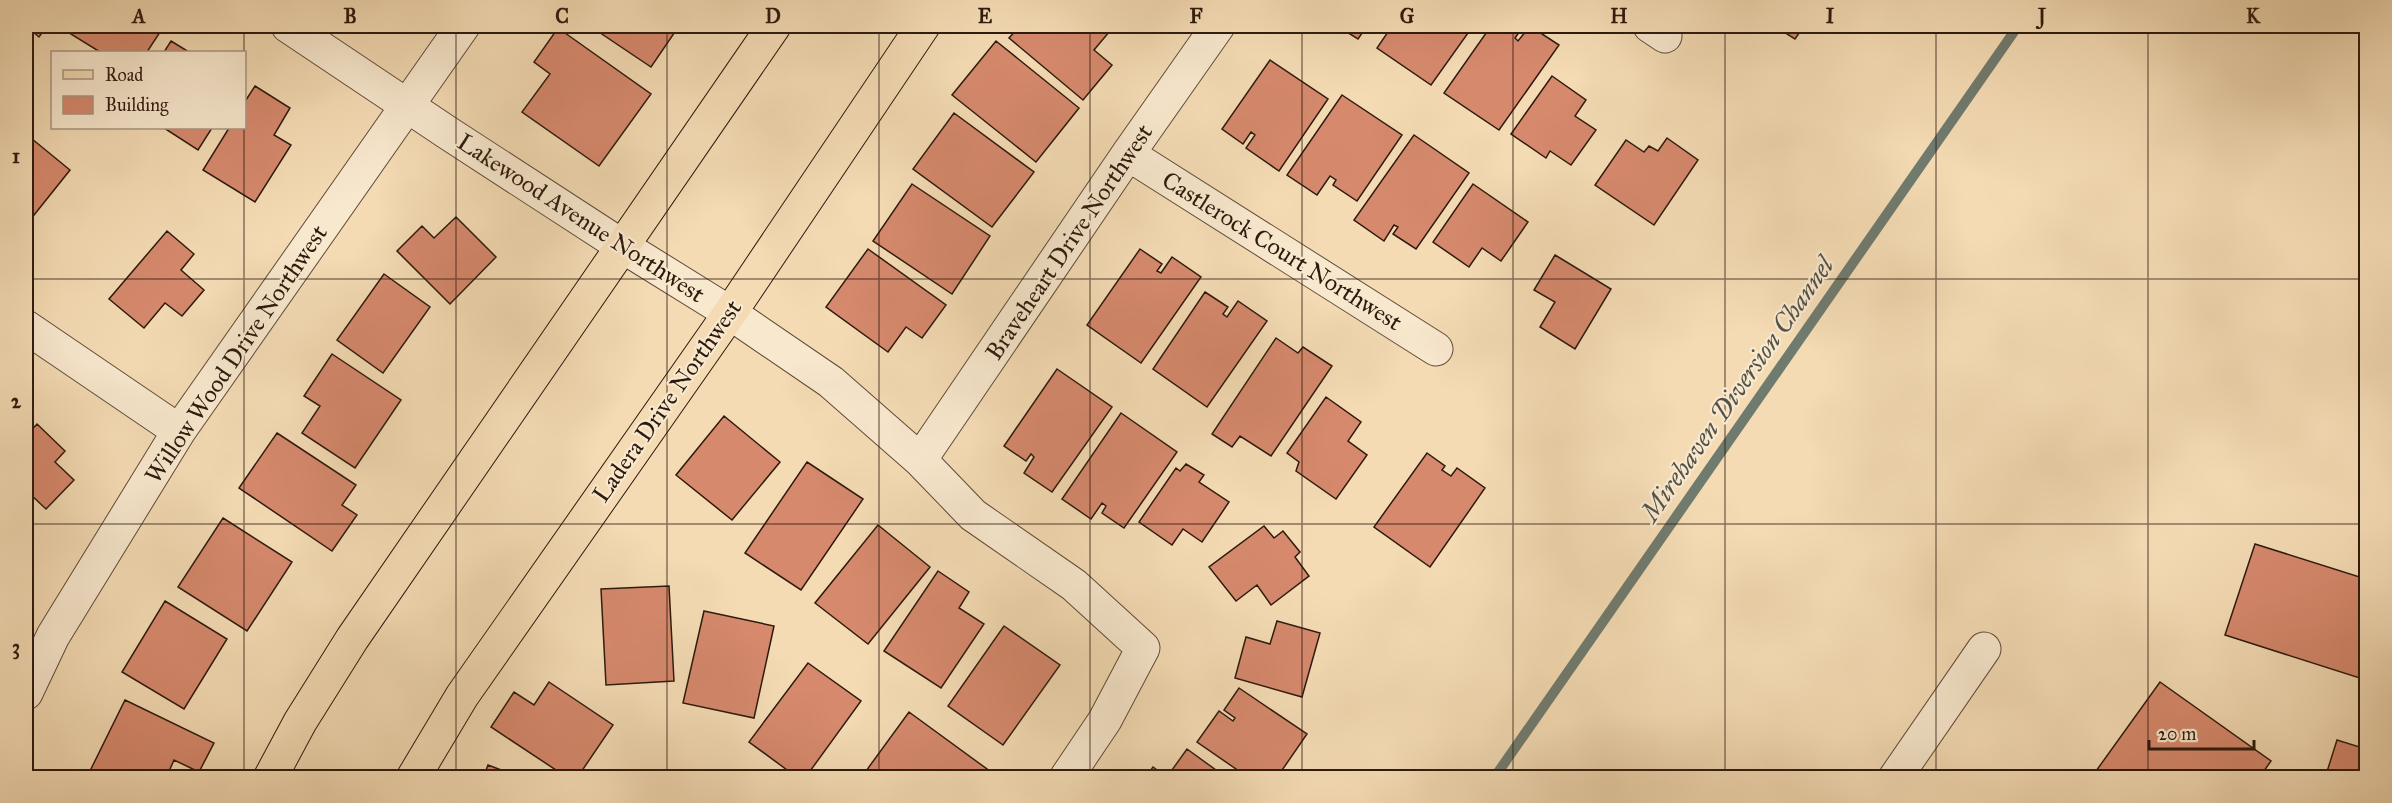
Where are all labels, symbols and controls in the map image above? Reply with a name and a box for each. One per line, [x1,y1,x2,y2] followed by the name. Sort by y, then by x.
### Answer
[130,4,146,28] text: A
[343,4,357,28] text: B
[555,4,569,28] text: C
[765,4,781,28] text: D
[978,4,993,28] text: E
[1189,4,1203,28] text: F
[1400,4,1415,28] text: G
[1610,4,1628,28] text: H
[1826,4,1835,28] text: I
[2035,4,2047,30] text: J
[2246,4,2261,28] text: K
[51,51,246,129] legend
[105,64,143,86] text: Road
[105,94,169,117] text: Building
[979,118,1159,366] street label: Braveheart Drive Northwest
[452,127,711,310] street label: Lakewood Avenue Northwest
[12,144,20,168] text: 1
[1156,165,1408,337] street label: Castlerock Court Northwest
[138,219,334,489] street label: Willow Wood Drive Northwest
[1632,249,1842,530] water label: Mirehaven Diversion Channel
[586,294,749,508] street label: Ladera Drive Northwest
[11,389,22,413] text: 2
[12,635,20,660] text: 3
[2149,713,2254,751] scale bar
[2158,723,2196,745] text: 20 m

